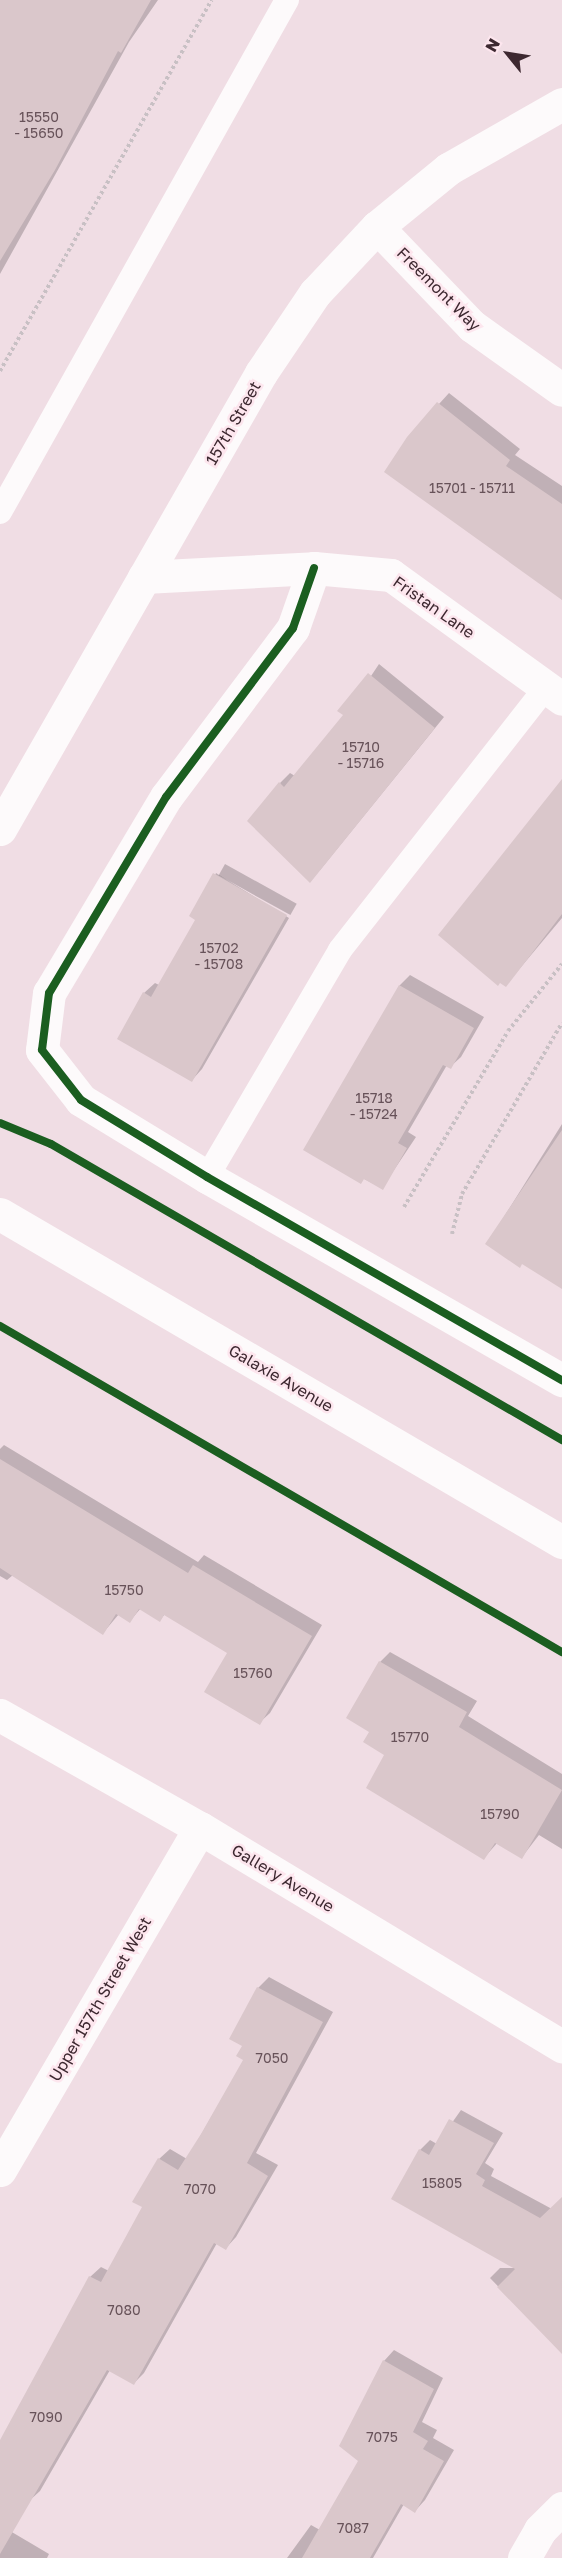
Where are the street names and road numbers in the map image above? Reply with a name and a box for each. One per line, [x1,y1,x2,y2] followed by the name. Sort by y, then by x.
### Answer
[393,243,485,335] street label: Freemont Way
[201,378,265,468] street label: 157th Street
[389,572,479,642] street label: Fristan Lane
[225,1340,337,1416] street label: Galaxie Avenue
[228,1840,338,1916] street label: Gallery Avenue
[45,1913,155,2085] street label: Upper 157th Street West

